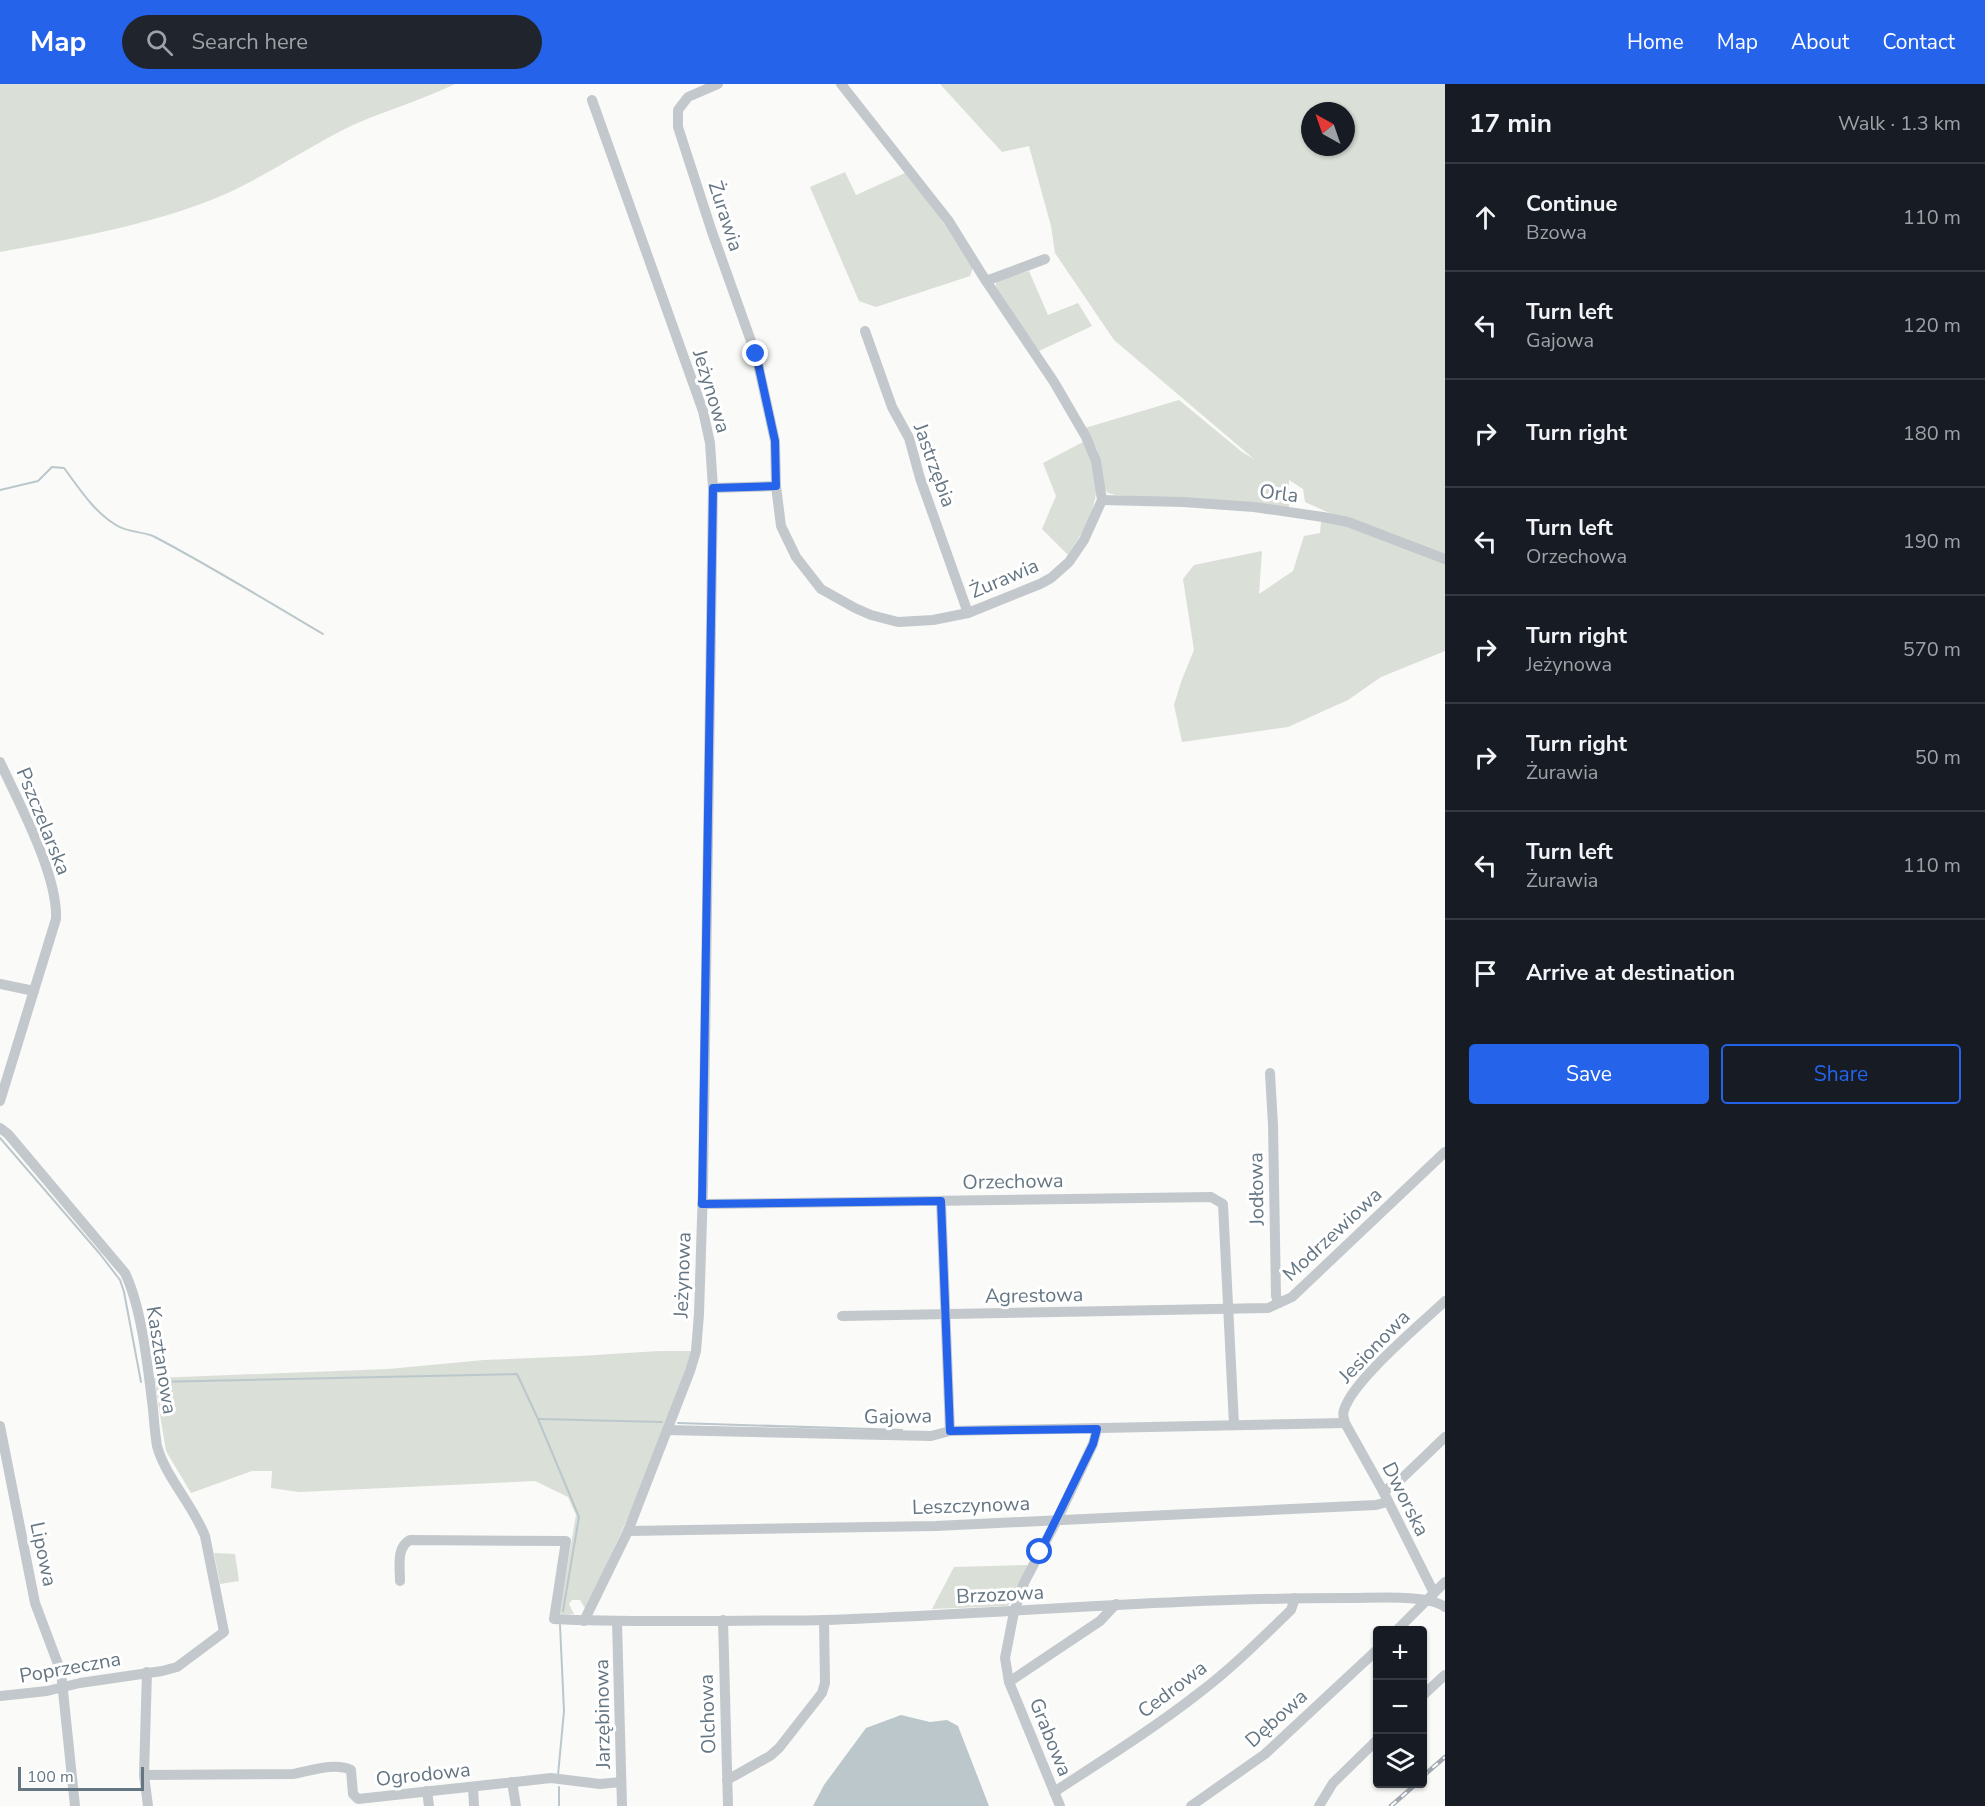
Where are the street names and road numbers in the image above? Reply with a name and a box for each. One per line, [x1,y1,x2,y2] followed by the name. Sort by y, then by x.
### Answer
[701,178,750,255] street label: Żurawia
[686,345,737,436] street label: Jeżynowa
[907,419,962,511] street label: Jastrzębia
[1258,478,1300,509] street label: Orla
[966,552,1043,605] street label: Żurawia
[10,763,77,879] street label: Pszczelarska
[1242,1152,1271,1227] street label: Jodłowa
[962,1167,1064,1196] street label: Orzechowa
[1277,1181,1388,1287] street label: Modrzewiowa
[667,1232,697,1319] street label: Jeżynowa
[985,1281,1083,1310] street label: Agrestowa
[140,1304,183,1416] street label: Kasztanowa
[1332,1304,1416,1390] street label: Jesionowa
[864,1402,932,1431] street label: Gajowa
[1375,1458,1436,1541] street label: Dworska
[911,1490,1031,1521] street label: Leszczynowa
[24,1519,64,1589] street label: Lipowa
[955,1579,1045,1610] street label: Brzozowa
[17,1645,123,1690] street label: Poprzeczna
[1132,1654,1212,1724] street label: Cedrowa
[588,1659,617,1770] street label: Jarzębinowa
[693,1674,722,1754] street label: Olchowa
[1239,1683,1313,1754] street label: Dębowa
[1023,1694,1078,1780] street label: Grabowa
[374,1756,472,1793] street label: Ogrodowa

